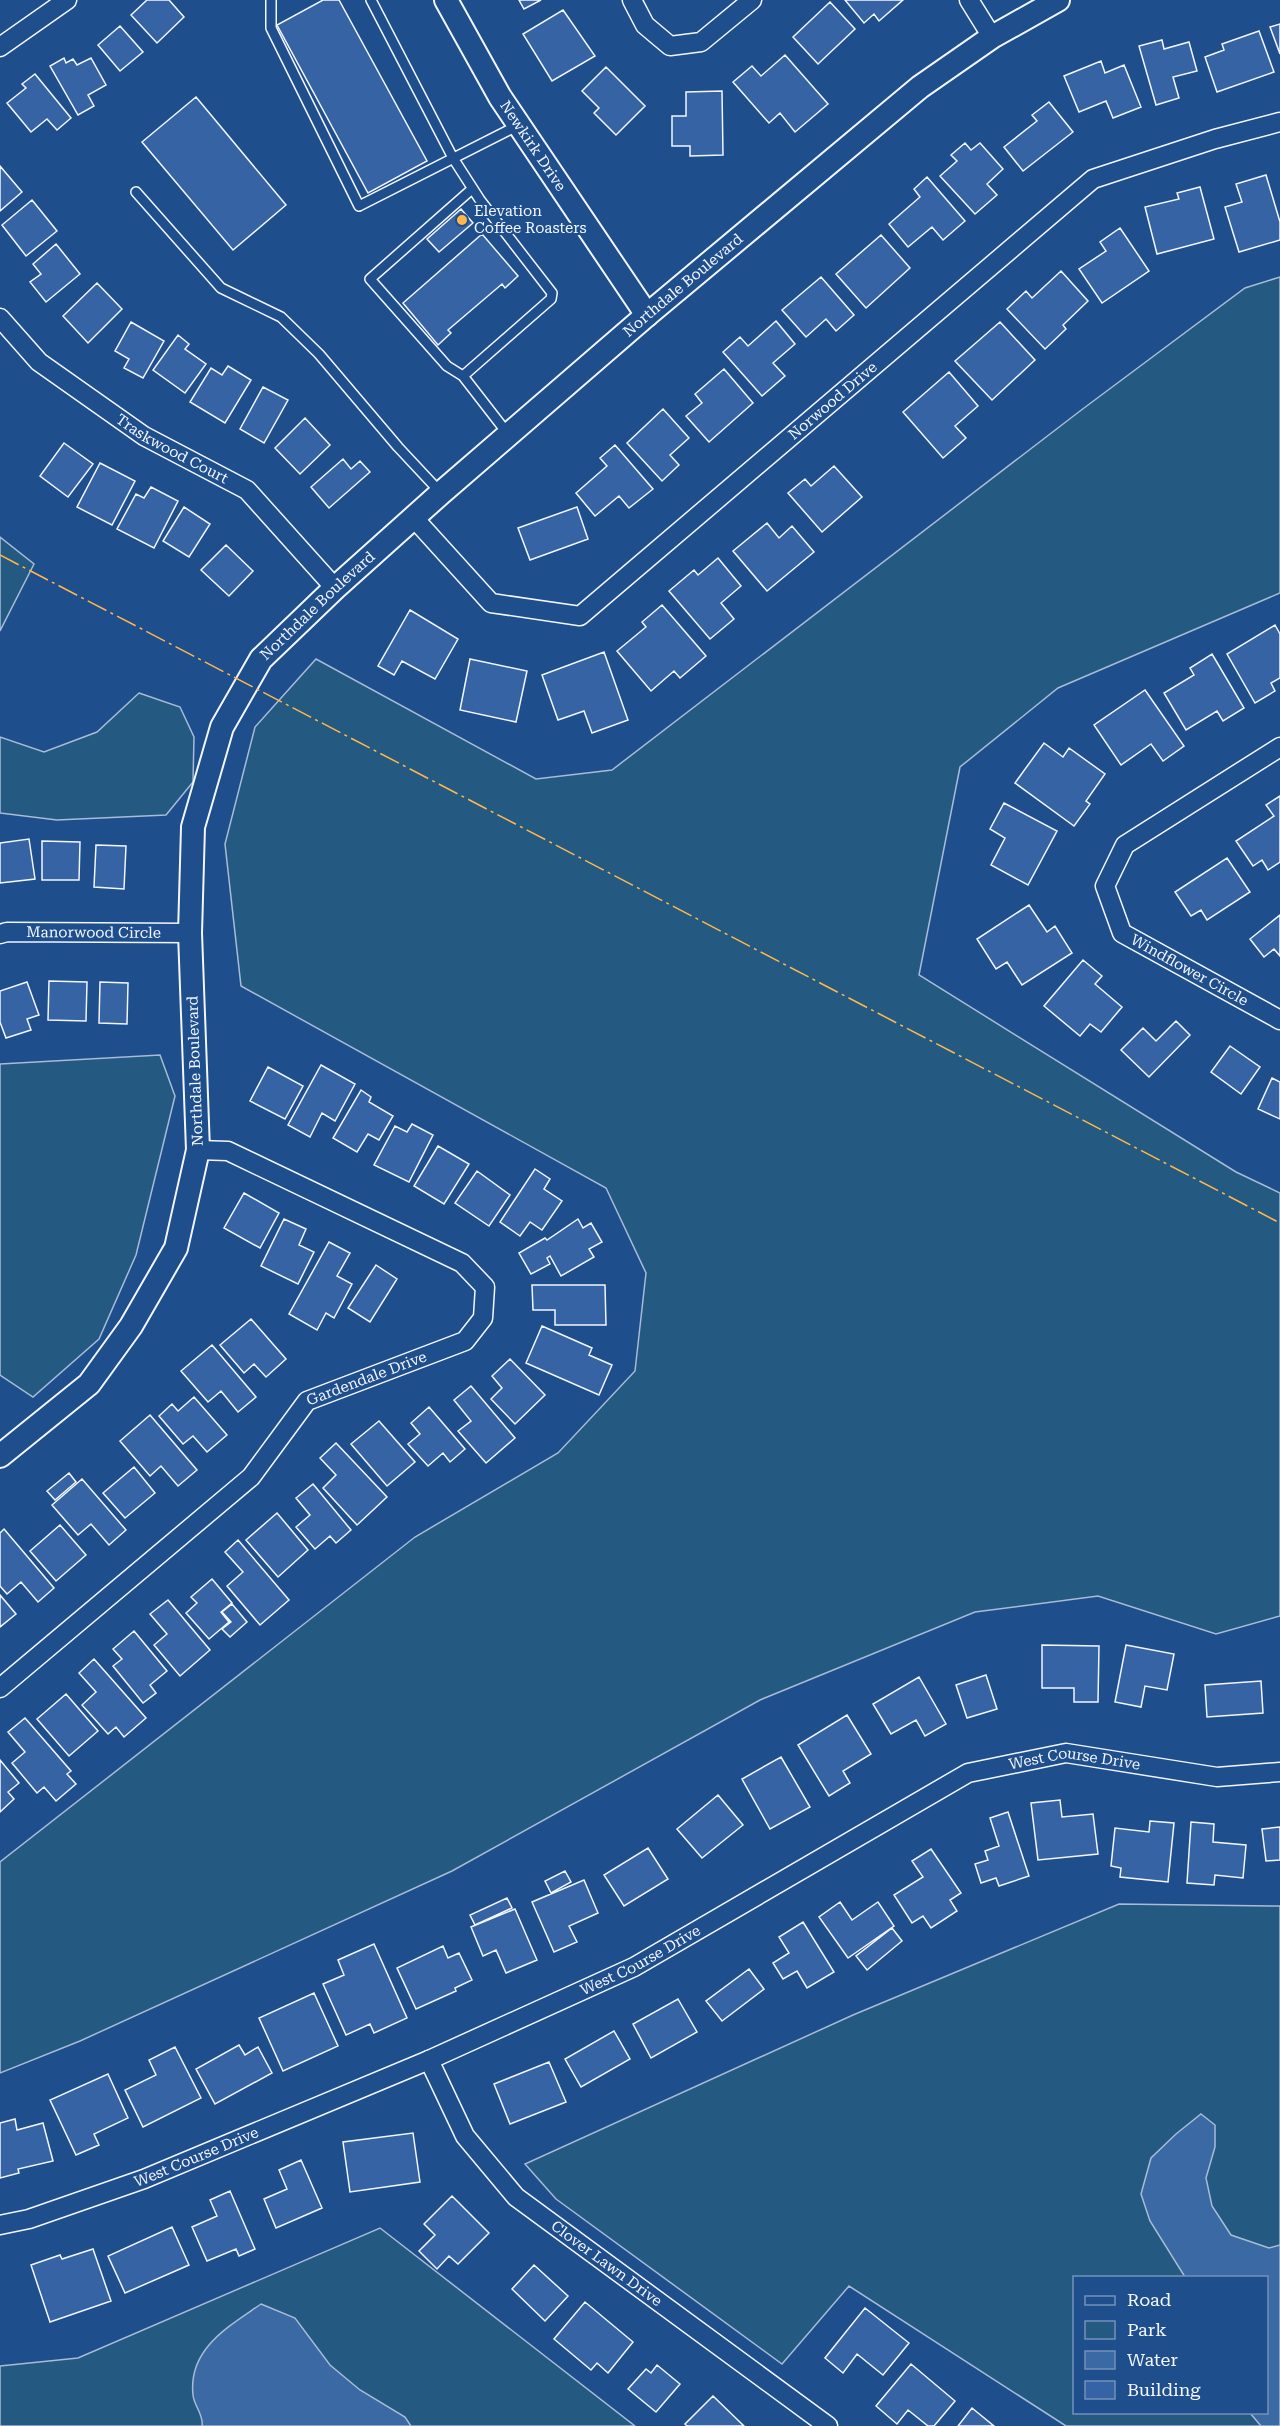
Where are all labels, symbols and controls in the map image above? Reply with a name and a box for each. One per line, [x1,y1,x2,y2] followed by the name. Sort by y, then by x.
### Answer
[496,97,570,195] street label: Newkirk Drive
[474,202,587,237] place label: Elevation Coffee Roasters
[455,213,469,227] marker: Elevation Coffee Roasters
[619,230,747,341] street label: Northdale Boulevard
[785,358,881,443] street label: Norwood Drive
[112,410,232,488] street label: Traskwood Court
[256,547,379,664] street label: Northdale Boulevard
[26,923,161,942] street label: Manorwood Circle
[1127,931,1251,1010] street label: Windflower Circle
[183,995,207,1147] street label: Northdale Boulevard
[304,1347,429,1409] street label: Gardendale Drive
[1007,1744,1142,1774] street label: West Course Drive
[577,1921,704,1999] street label: West Course Drive
[132,2123,261,2191] street label: West Course Drive
[548,2217,666,2310] street label: Clover Lawn Drive
[1073,2276,1268,2414] legend
[1127,2289,1172,2310] text: Road
[1127,2319,1167,2340] text: Park
[1127,2349,1178,2370] text: Water
[1127,2379,1201,2400] text: Building

